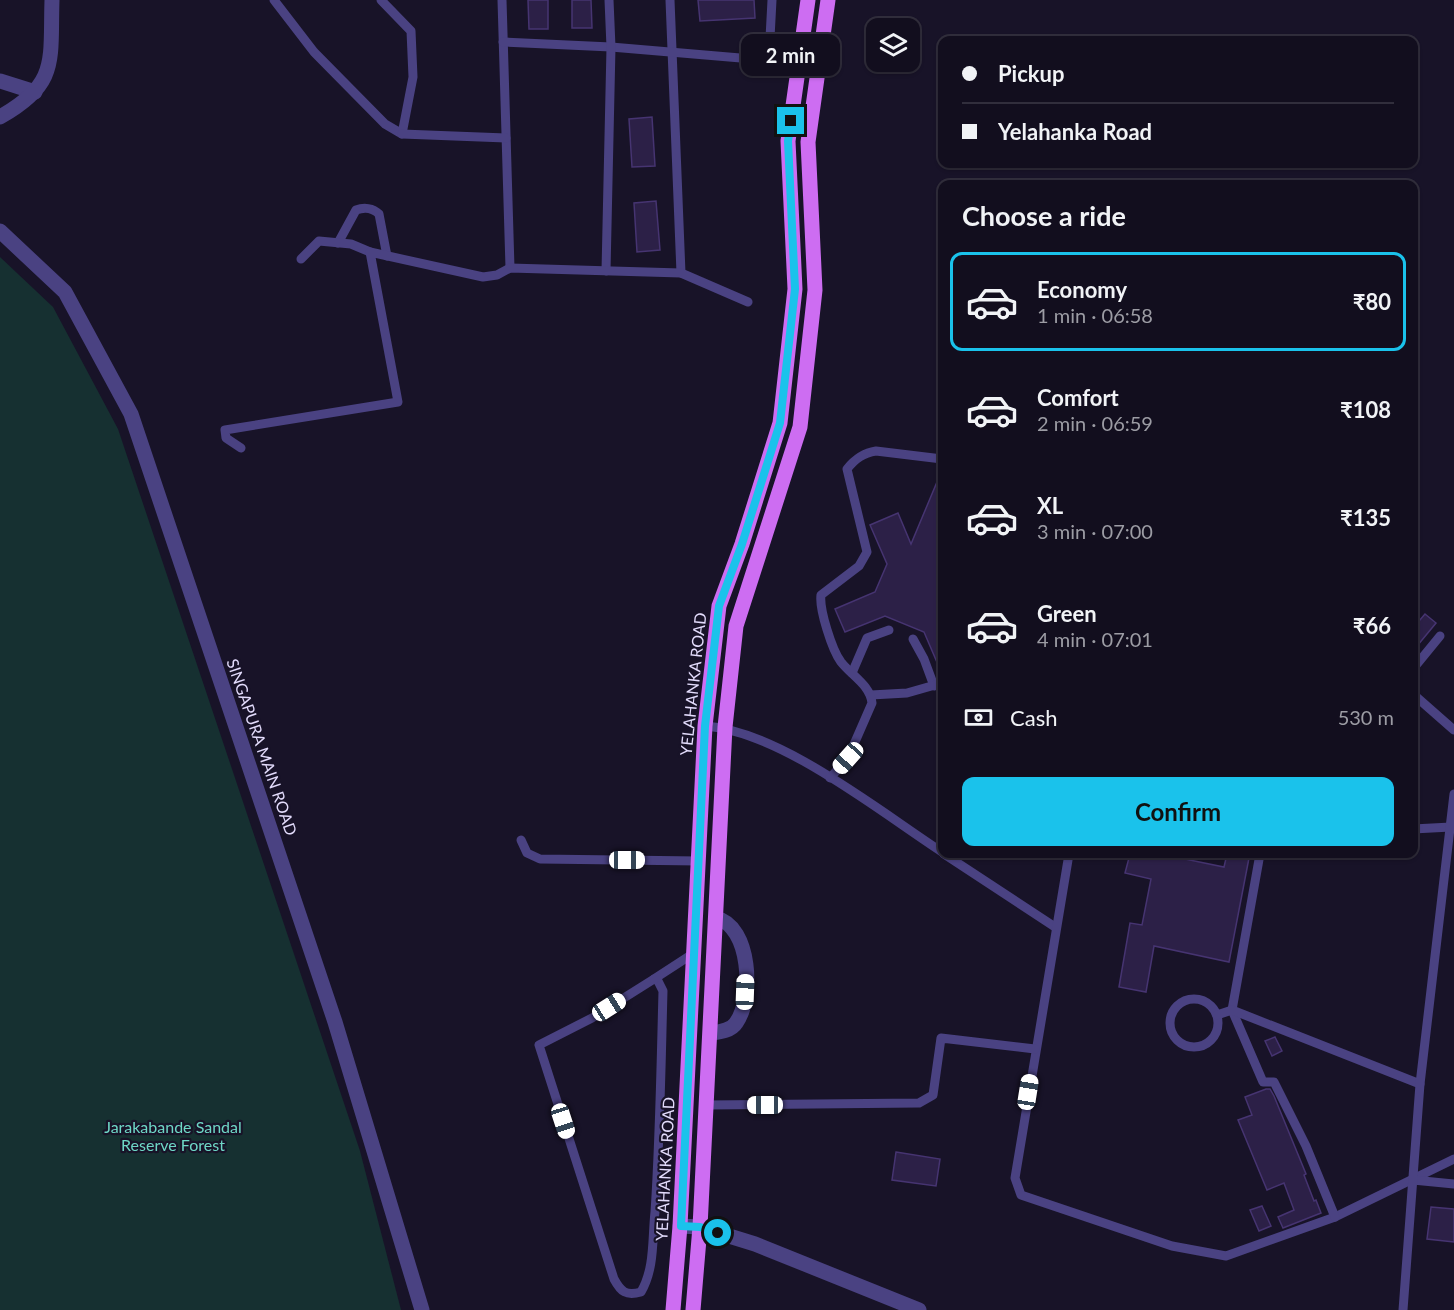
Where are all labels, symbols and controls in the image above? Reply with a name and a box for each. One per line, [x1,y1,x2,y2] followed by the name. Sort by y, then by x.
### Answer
[866,18,920,72] map controls
[866,18,920,72] button: layers
[742,34,840,76] callout: 2 min
[766,43,815,67] text: 2 min
[998,60,1064,87] text: Pickup
[777,107,804,134] route end
[998,118,1152,145] text: Yelahanka Road
[962,199,1126,232] text: Choose a ride
[965,275,1019,329] icon: car
[1037,276,1127,303] text: Economy
[1353,288,1391,315] text: ₹80
[1037,303,1153,327] text: 1 min · 06:58
[965,383,1019,437] icon: car
[1037,384,1119,411] text: Comfort
[1340,396,1391,423] text: ₹108
[1037,411,1153,435] text: 2 min · 06:59
[965,491,1019,545] icon: car
[1037,492,1063,519] text: XL
[1340,504,1391,531] text: ₹135
[1037,519,1153,543] text: 3 min · 07:00
[965,599,1019,653] icon: car
[1037,600,1097,627] text: Green
[676,611,709,757] street label: YELAHANKA ROAD
[1353,612,1391,639] text: ₹66
[1037,627,1153,651] text: 4 min · 07:01
[223,656,302,838] street label: SINGAPURA MAIN ROAD
[962,701,995,734] icon: cash
[1010,704,1057,731] text: Cash
[1338,705,1394,729] text: 530 m
[829,739,867,777] car
[962,777,1394,846] button: Confirm
[609,851,645,869] car
[735,974,755,1010] car
[589,990,629,1024] car
[1016,1073,1040,1111] car
[747,1096,783,1114] car
[651,1097,678,1241] street label: YELAHANKA ROAD
[549,1101,577,1141] car
[104,1117,242,1154] park label: Jarakabande Sandal Reserve Forest
[704,1219,731,1246] route start

